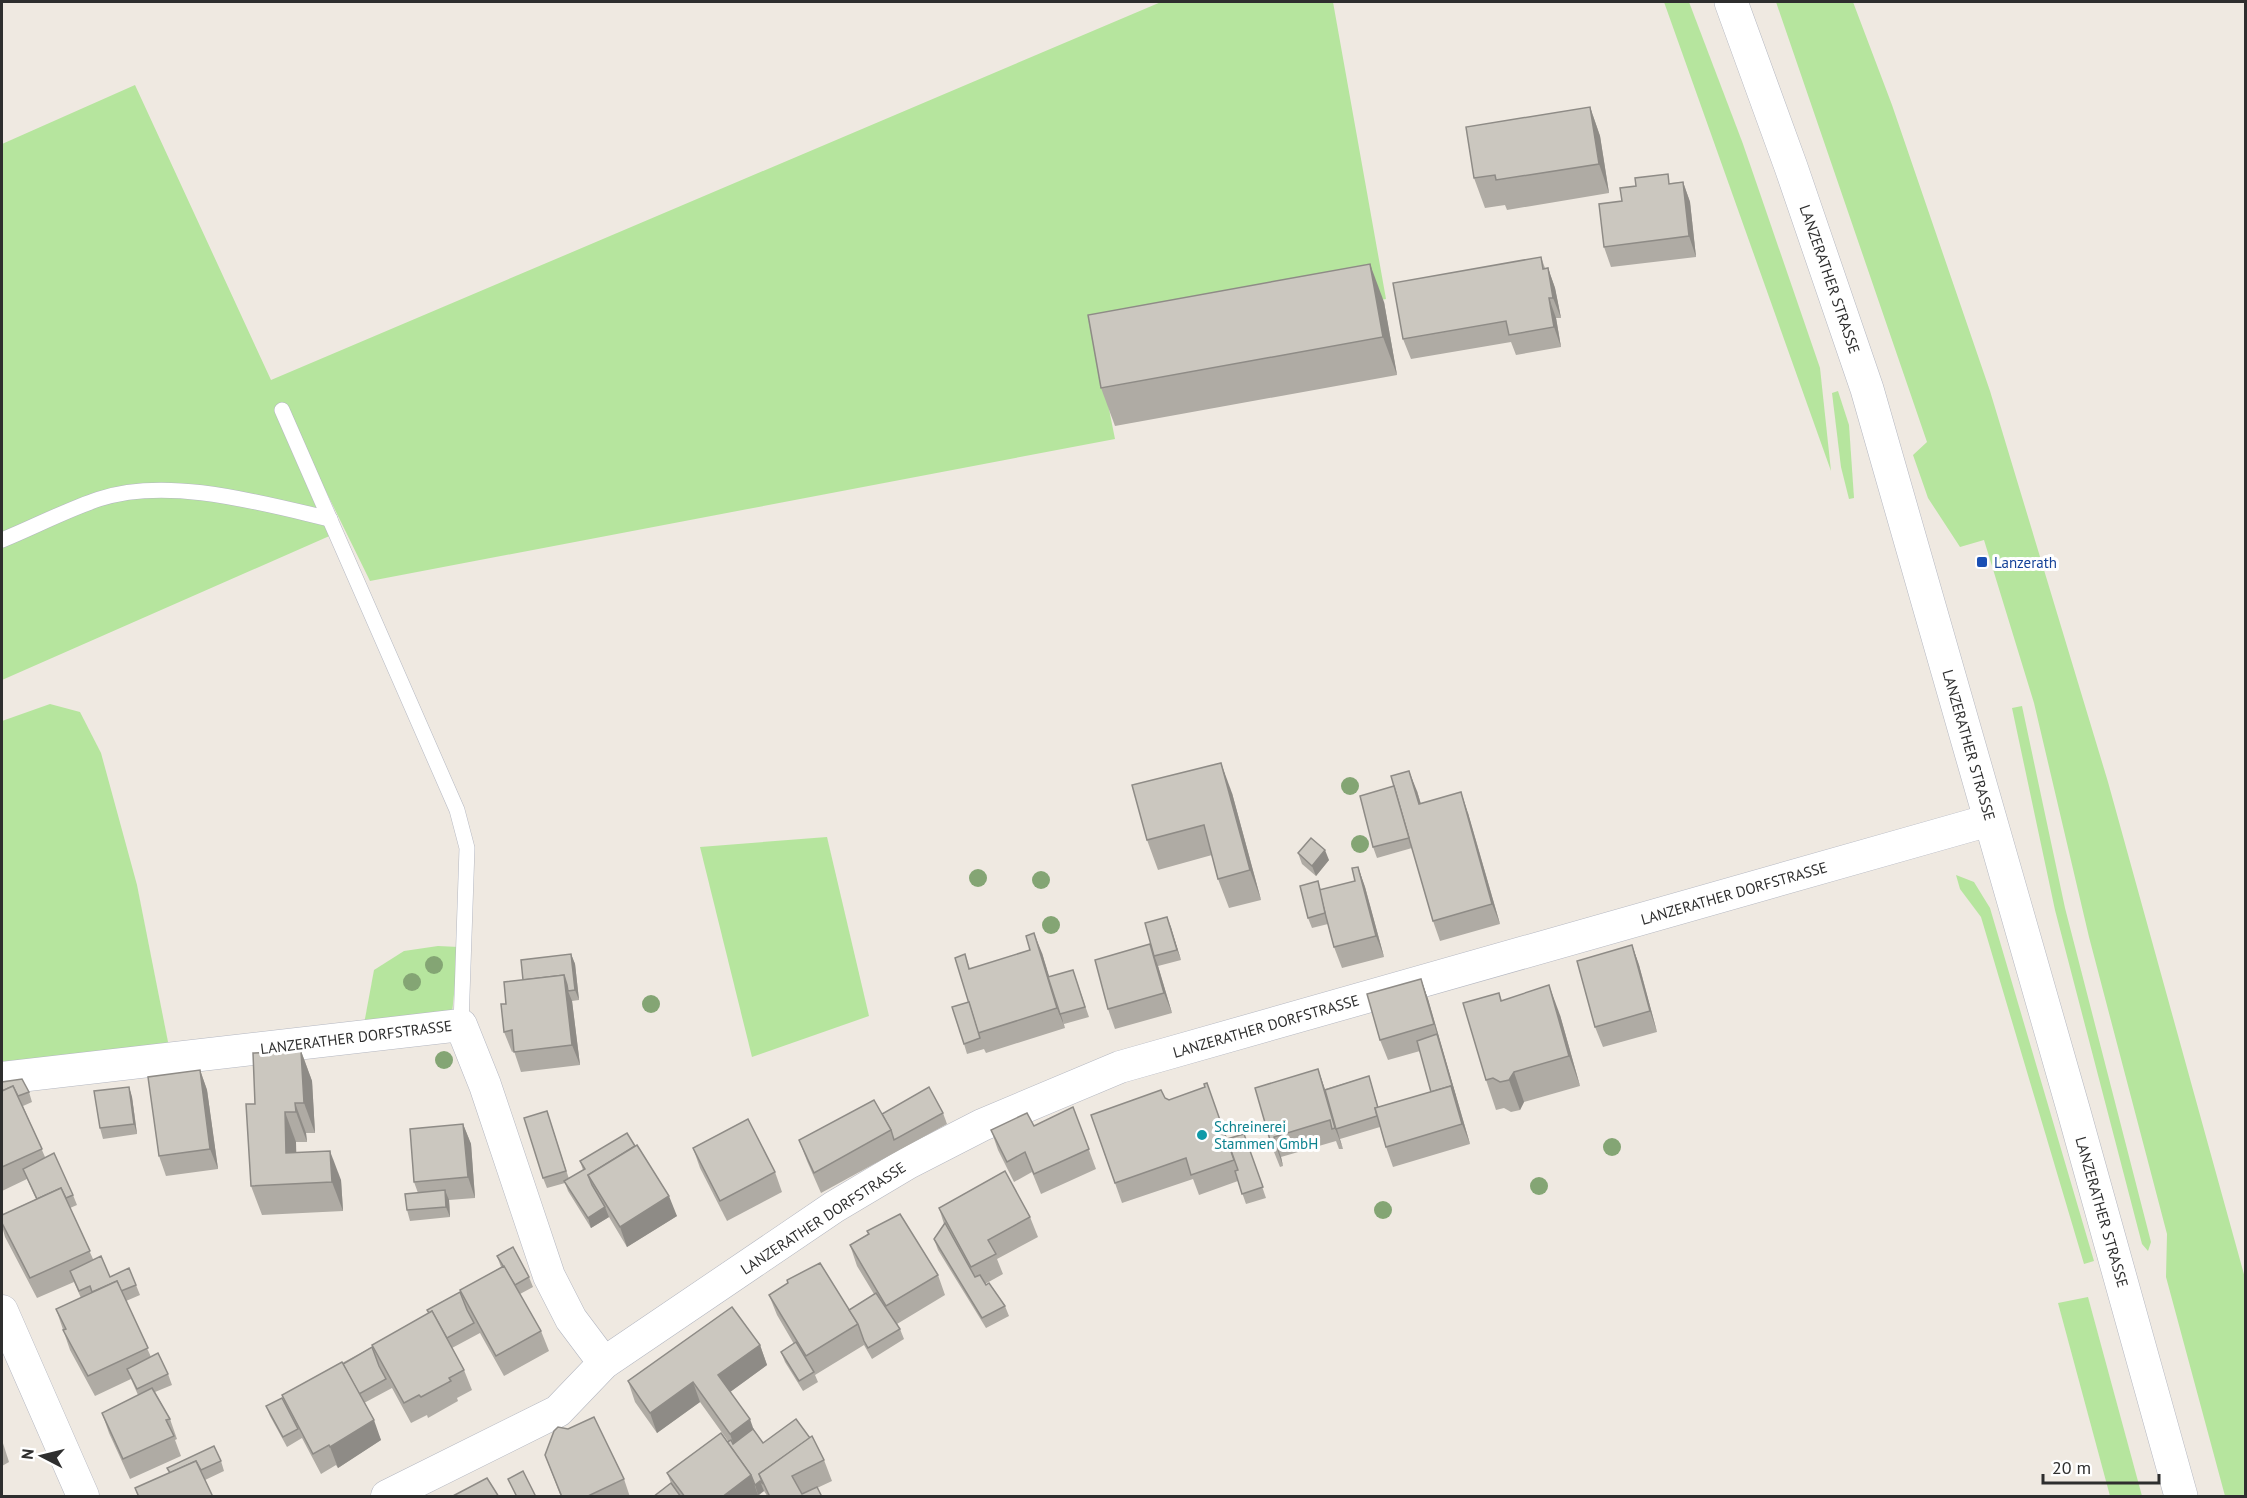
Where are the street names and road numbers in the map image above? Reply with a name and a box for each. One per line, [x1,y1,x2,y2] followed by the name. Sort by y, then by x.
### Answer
[1796,202,1864,356] street label: LANZERATHER STRASSE
[1938,667,2000,823] street label: LANZERATHER STRASSE
[1639,857,1829,929] street label: LANZERATHER DORFSTRASSE
[1171,990,1361,1062] street label: LANZERATHER DORFSTRASSE
[259,1016,453,1058] street label: LANZERATHER DORFSTRASSE
[2071,1134,2133,1290] street label: LANZERATHER STRASSE
[737,1157,909,1279] street label: LANZERATHER DORFSTRASSE

